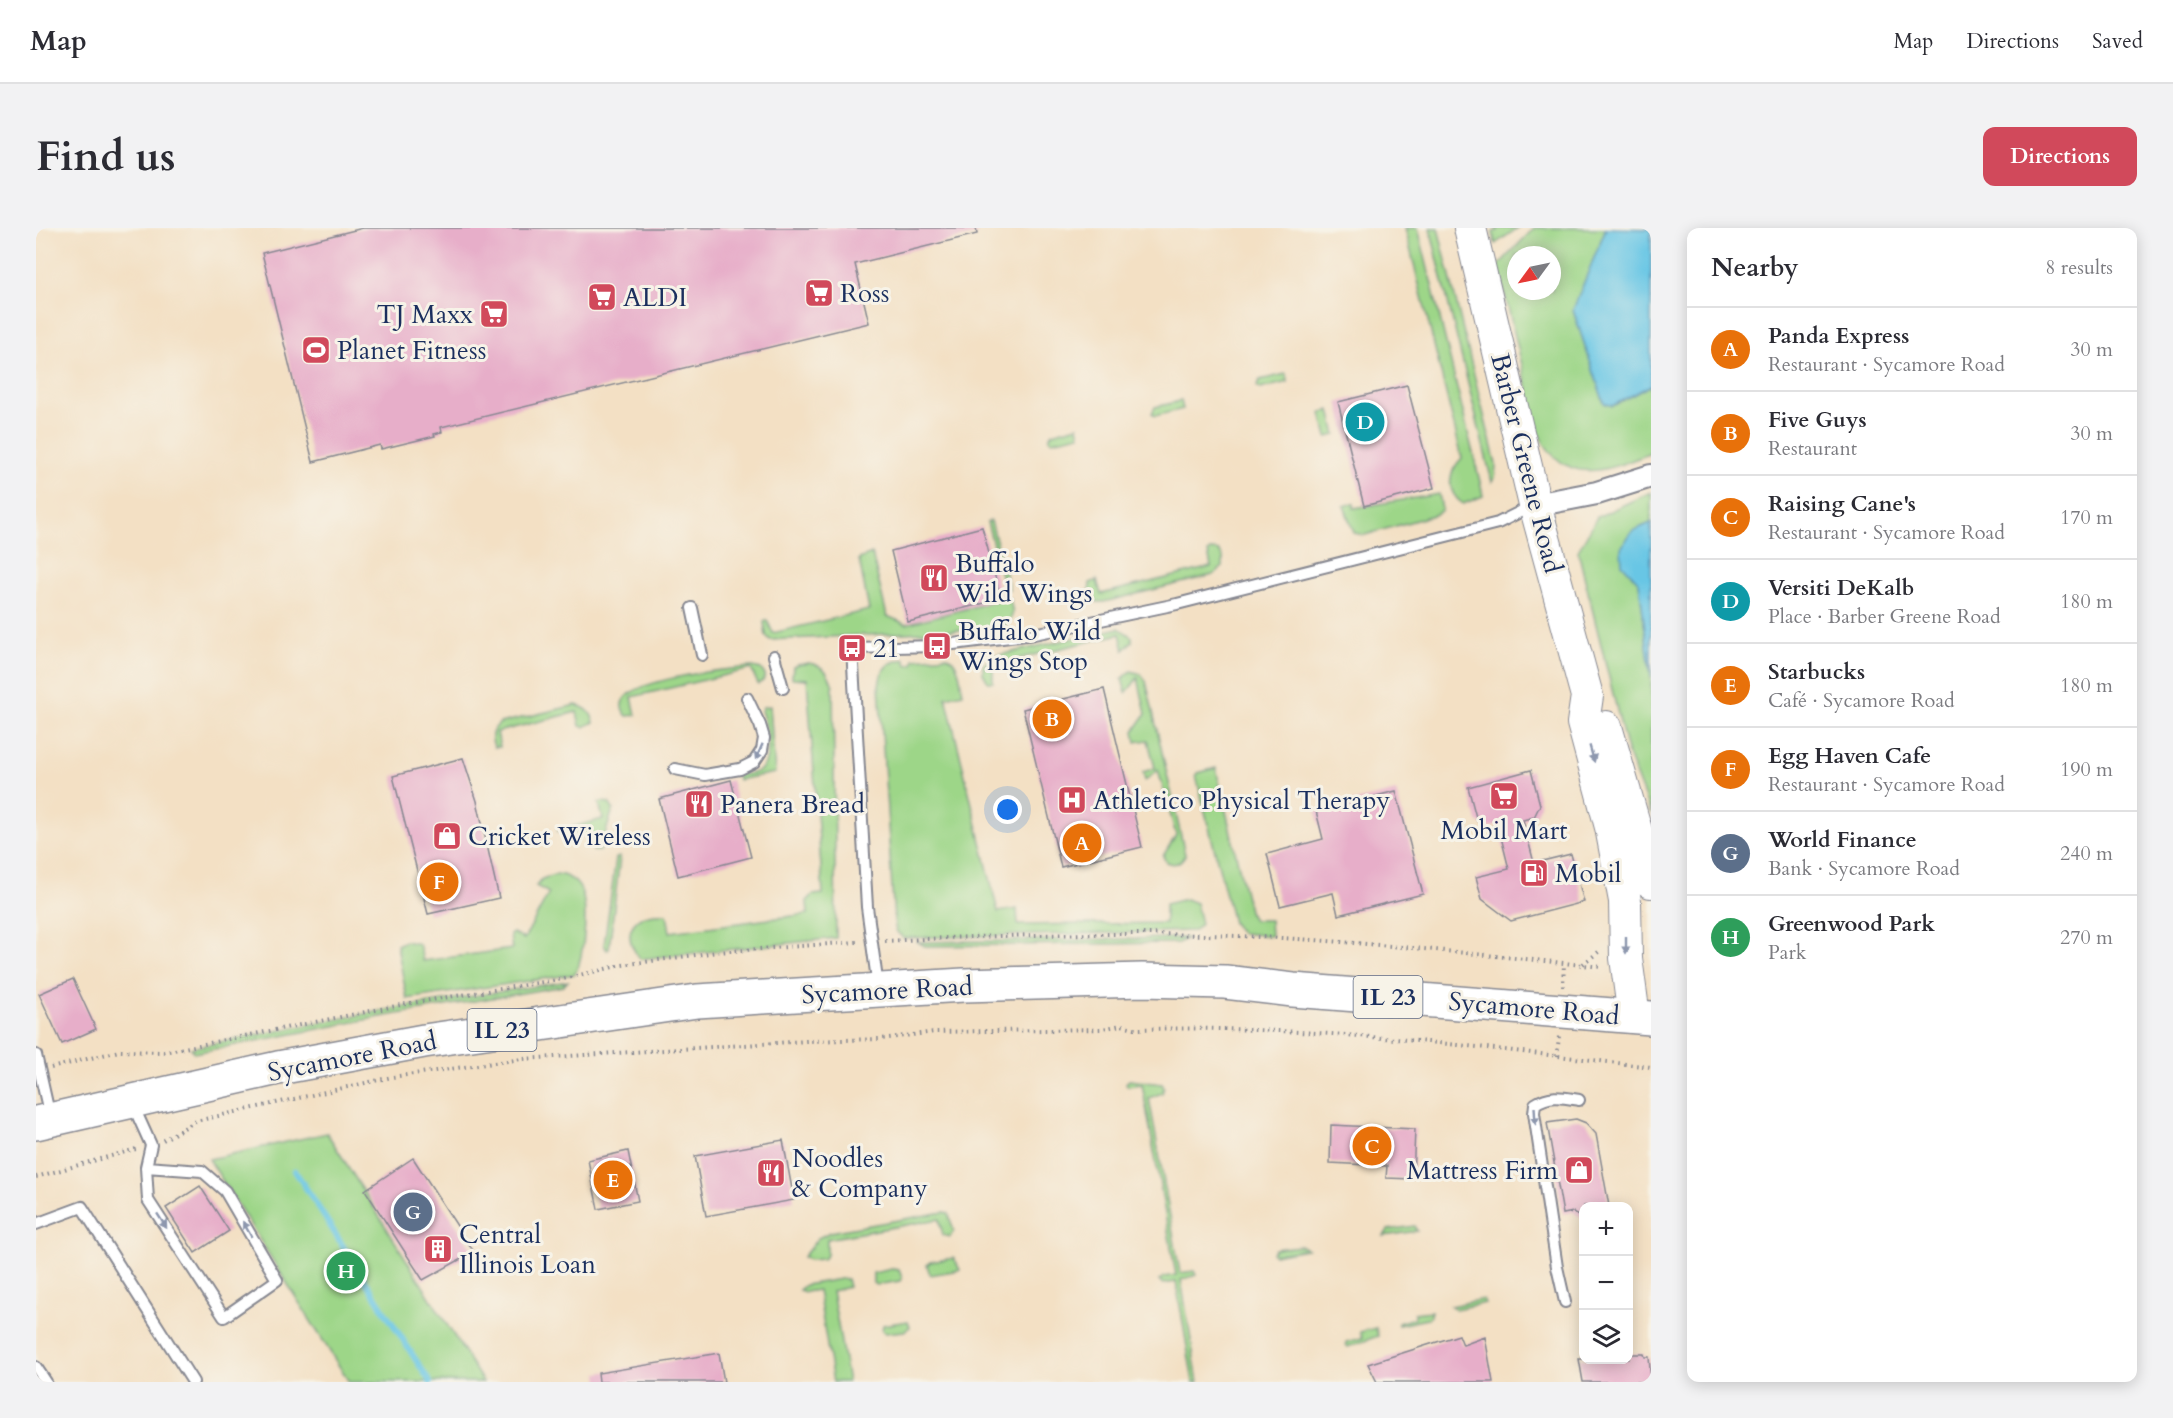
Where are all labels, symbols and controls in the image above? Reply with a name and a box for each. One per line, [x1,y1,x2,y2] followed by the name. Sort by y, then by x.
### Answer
[30,22,87,60] text: Map
[1893,27,1933,56] text: Map
[1966,27,2059,56] text: Directions
[2092,27,2143,56] text: Saved
[1983,127,2137,186] button: Directions
[36,128,176,185] text: Find us
[1507,246,1561,300] north arrow
[1711,250,1799,285] text: Nearby
[2045,254,2113,281] text: 8 results
[840,276,889,311] place label: Ross
[803,277,835,309] supermarket icon: Ross
[623,280,687,315] place label: ALDI
[586,281,618,313] supermarket icon: ALDI
[377,297,473,332] place label: TJ Maxx
[478,298,510,330] supermarket icon: TJ Maxx
[1768,321,1909,351] text: Panda Express
[337,333,486,368] place label: Planet Fitness
[300,334,332,366] sports icon: Planet Fitness
[1723,336,1738,363] text: A
[2070,336,2113,363] text: 30 m
[1482,350,1571,577] street label: Barber Greene Road
[1768,351,2005,378] text: Restaurant · Sycamore Road
[1346,400,1384,444] pin: D
[1768,405,1867,435] text: Five Guys
[1723,420,1738,447] text: B
[2070,420,2113,447] text: 30 m
[1768,435,1857,462] text: Restaurant
[1768,489,1916,519] text: Raising Cane's
[1723,504,1738,531] text: C
[2060,504,2113,531] text: 170 m
[1768,519,2005,546] text: Restaurant · Sycamore Road
[954,546,1093,611] place label: Buffalo Wild Wings
[918,562,950,594] restaurant icon: Buffalo Wild Wings
[1768,573,1914,603] text: Versiti DeKalb
[1722,588,1739,615] text: D
[2060,588,2113,615] text: 180 m
[1768,603,2001,630] text: Place · Barber Greene Road
[957,614,1101,679] place label: Buffalo Wild Wings Stop
[921,630,953,662] bus stop icon: Buffalo Wild Wings Stop
[873,631,900,666] place label: 21
[836,632,868,664] bus stop icon: 21
[1768,657,1865,687] text: Starbucks
[1724,672,1737,699] text: E
[2060,672,2113,699] text: 180 m
[1768,687,1955,714] text: Café · Sycamore Road
[1032,696,1072,742] pin: B
[1768,741,1931,771] text: Egg Haven Cafe
[754,743,764,761] one-way arrow
[1588,745,1597,763] one-way arrow
[1725,756,1736,783] text: F
[2060,756,2113,783] text: 190 m
[1768,771,2005,798] text: Restaurant · Sycamore Road
[1488,780,1520,812] supermarket icon: Mobil Mart
[1093,783,1391,818] place label: Athletico Physical Therapy
[1056,784,1088,816] hospital icon: Athletico Physical Therapy
[720,787,865,822] place label: Panera Bread
[683,788,715,820] restaurant icon: Panera Bread
[993,795,1022,824] your location
[1441,813,1567,848] place label: Mobil Mart
[468,819,651,854] place label: Cricket Wireless
[431,820,463,852] shop icon: Cricket Wireless
[1062,820,1102,866] pin: A
[1768,825,1917,855] text: World Finance
[1722,840,1739,867] text: G
[2060,840,2113,867] text: 240 m
[1768,855,1960,882] text: Bank · Sycamore Road
[1555,856,1622,891] place label: Mobil
[1518,857,1550,889] fuel station icon: Mobil
[420,860,458,904] pin: F
[1768,909,1935,939] text: Greenwood Park
[1722,924,1739,951] text: H
[2060,924,2113,951] text: 270 m
[1621,935,1631,954] one-way arrow
[1768,939,1806,966] text: Park
[801,969,974,1012] street label: Sycamore Road
[1354,976,1422,1018] road number: IL 23
[1447,984,1621,1033] street label: Sycamore Road
[468,1009,536,1051] road number: IL 23
[265,1023,440,1090] street label: Sycamore Road
[1531,1107,1540,1126] one-way arrow
[1352,1124,1392,1168] pin: C
[792,1141,928,1206] place label: Noodles & Company
[1407,1153,1558,1188] place label: Mattress Firm
[1563,1154,1595,1186] shop icon: Mattress Firm
[755,1157,787,1189] restaurant icon: Noodles & Company
[594,1158,632,1202] pin: E
[394,1190,433,1234] pin: G
[1579,1202,1633,1364] map controls
[1579,1202,1633,1256] button: +
[156,1213,167,1230] one-way arrow
[459,1217,596,1282] place label: Central Illinois Loan
[242,1221,253,1237] one-way arrow
[422,1233,454,1265] building icon: Central Illinois Loan
[326,1248,366,1294] pin: H
[1579,1256,1633,1310] button: −
[1579,1310,1633,1364] button: layers

